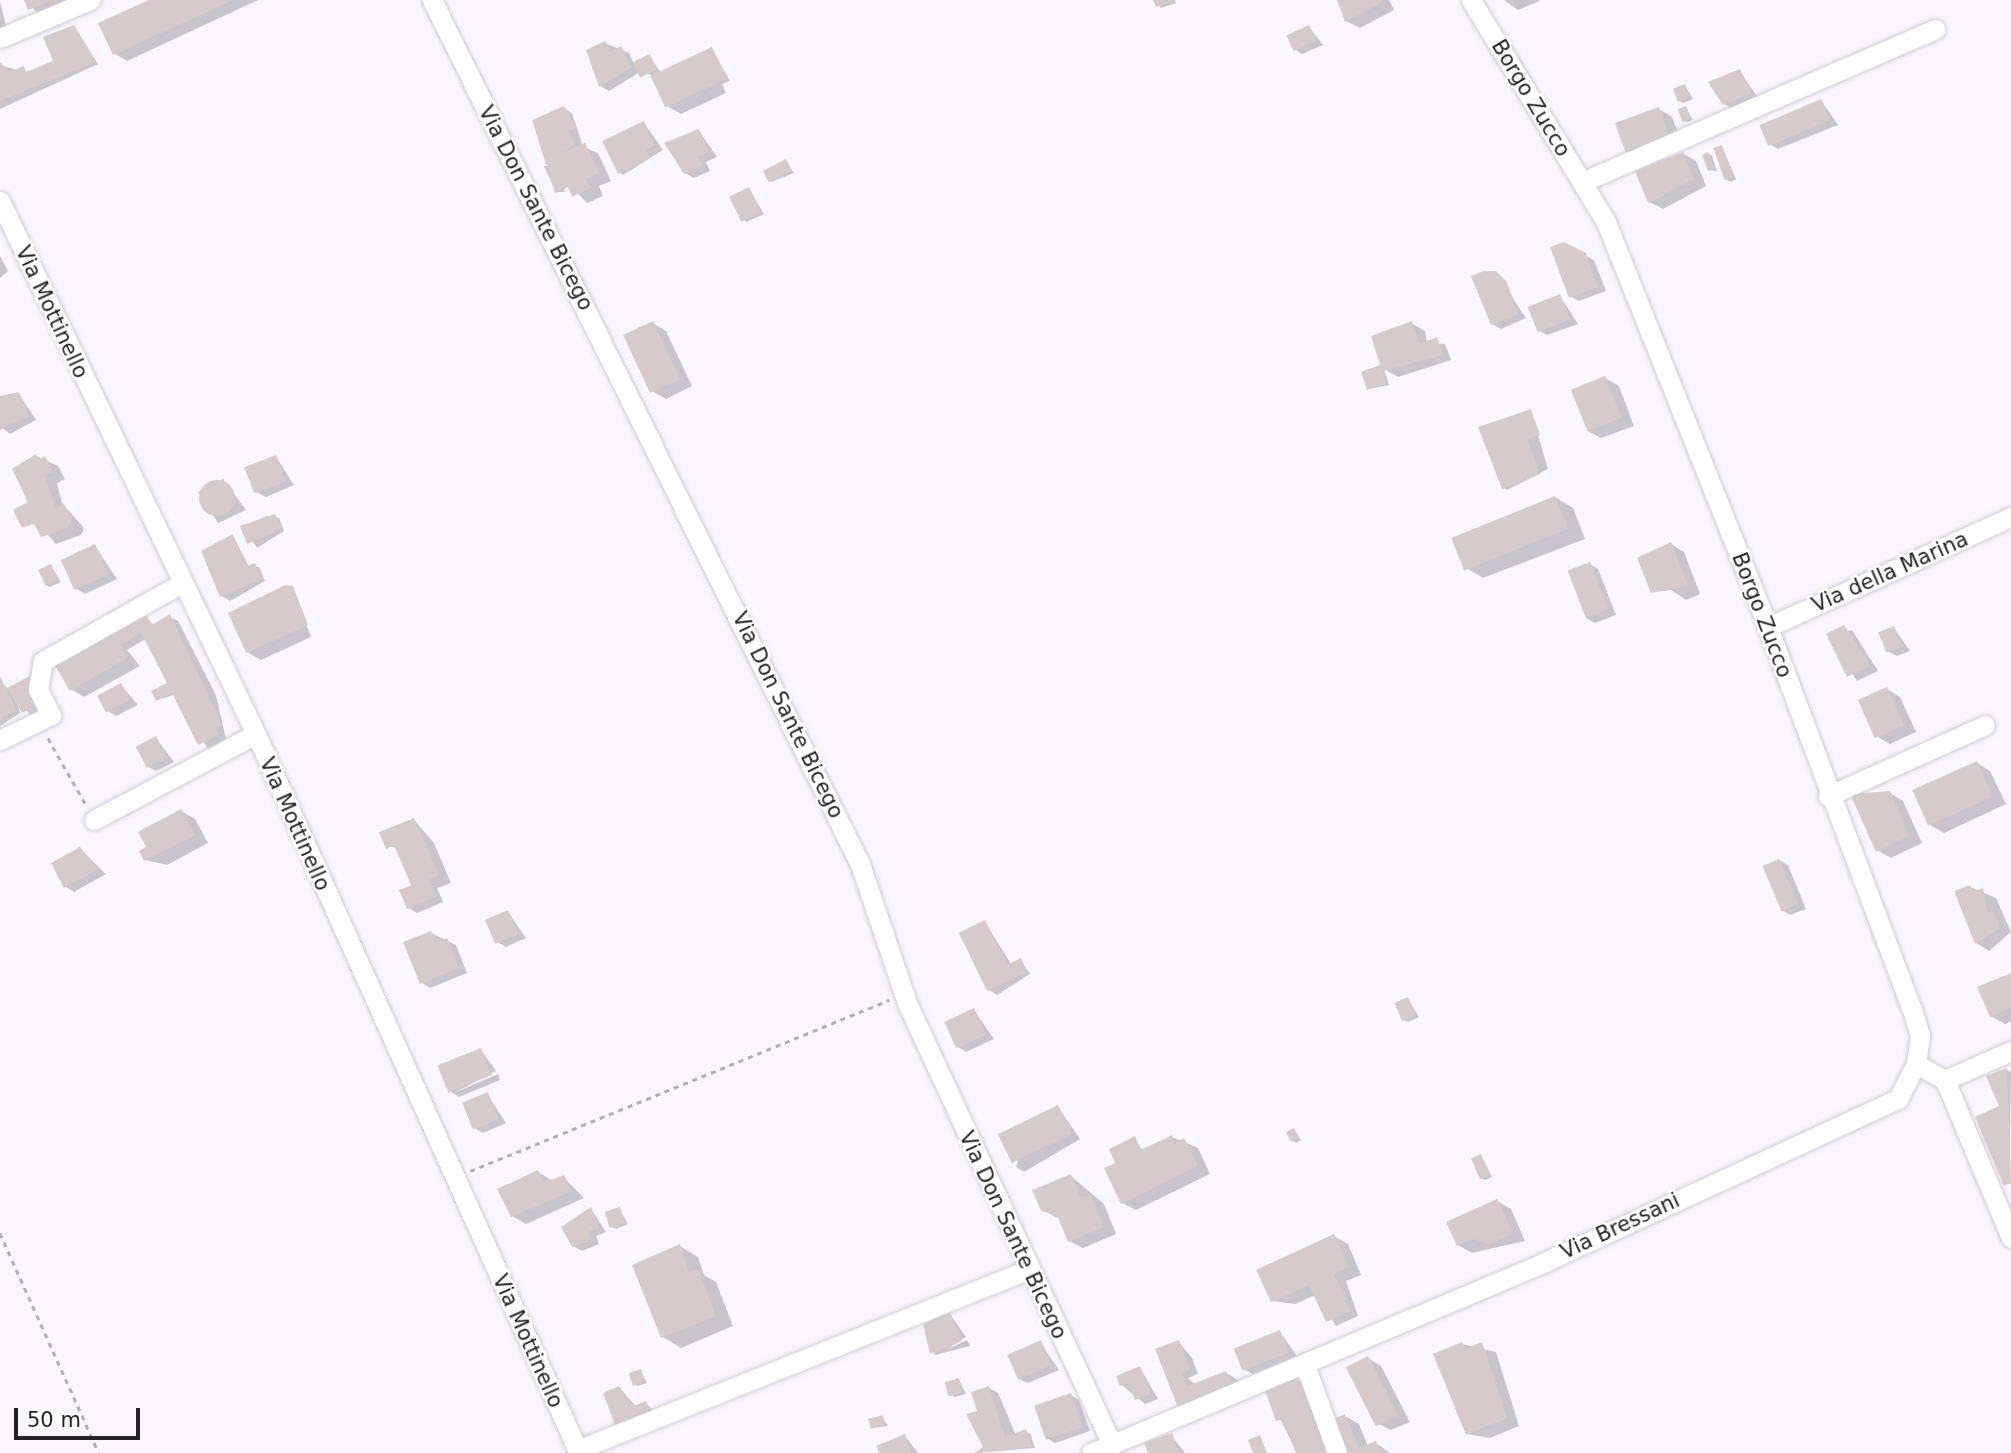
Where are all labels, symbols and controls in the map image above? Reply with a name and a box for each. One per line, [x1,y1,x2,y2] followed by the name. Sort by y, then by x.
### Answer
[1486,35,1576,161] street label: Borgo Zucco
[473,101,599,315] street label: Via Don Sante Bicego
[10,242,94,382] street label: Via Mottinello
[1808,526,1972,618] street label: Via della Marina
[1727,549,1797,681] street label: Borgo Zucco
[727,608,849,822] street label: Via Don Sante Bicego
[254,753,336,895] street label: Via Mottinello
[954,1127,1072,1343] street label: Via Don Sante Bicego
[1556,1187,1684,1265] street label: Via Bressani
[487,1270,569,1412] street label: Via Mottinello
[18,1394,144,1438] scale bar
[27,1408,81,1432] text: 50 m

